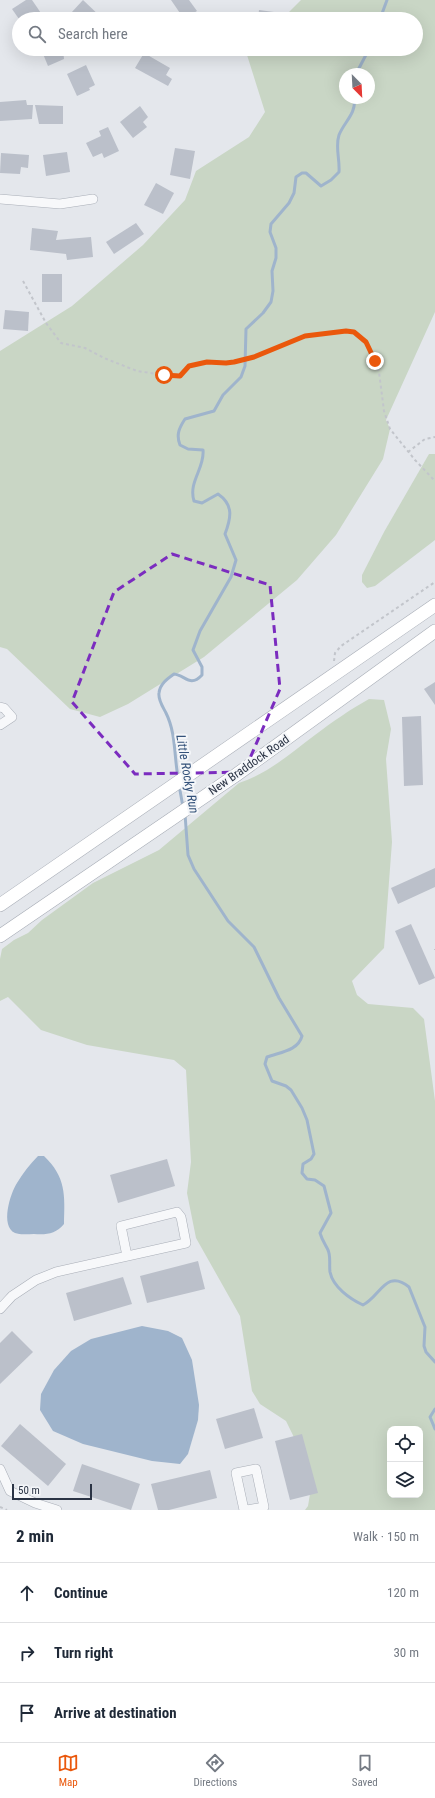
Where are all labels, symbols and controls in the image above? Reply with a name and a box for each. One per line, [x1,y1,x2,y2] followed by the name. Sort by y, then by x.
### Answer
[12,12,423,56] search box
[26,23,48,45] icon: search
[58,25,128,43] text: Search here
[339,68,375,104] north arrow
[366,352,384,370] route end
[155,366,173,384] route start
[206,732,292,798] street label: New Braddock Road
[173,734,202,815] water label: Little Rocky Run
[387,1426,423,1498] map controls
[387,1426,423,1462] button: locate
[387,1462,423,1498] button: layers
[12,1482,92,1501] scale bar
[18,1484,40,1497] text: 50 m
[16,1526,54,1546] text: 2 min
[353,1529,419,1544] text: Walk · 150 m
[16,1582,38,1604] icon: ahead
[54,1584,108,1602] text: Continue
[387,1585,419,1600] text: 120 m
[16,1642,38,1664] icon: right
[54,1644,113,1662] text: Turn right
[393,1645,419,1660] text: 30 m
[16,1702,38,1724] icon: arrive
[54,1704,177,1722] text: Arrive at destination
[57,1752,79,1789] tab: Map
[193,1752,237,1789] tab: Directions
[352,1752,378,1789] tab: Saved

